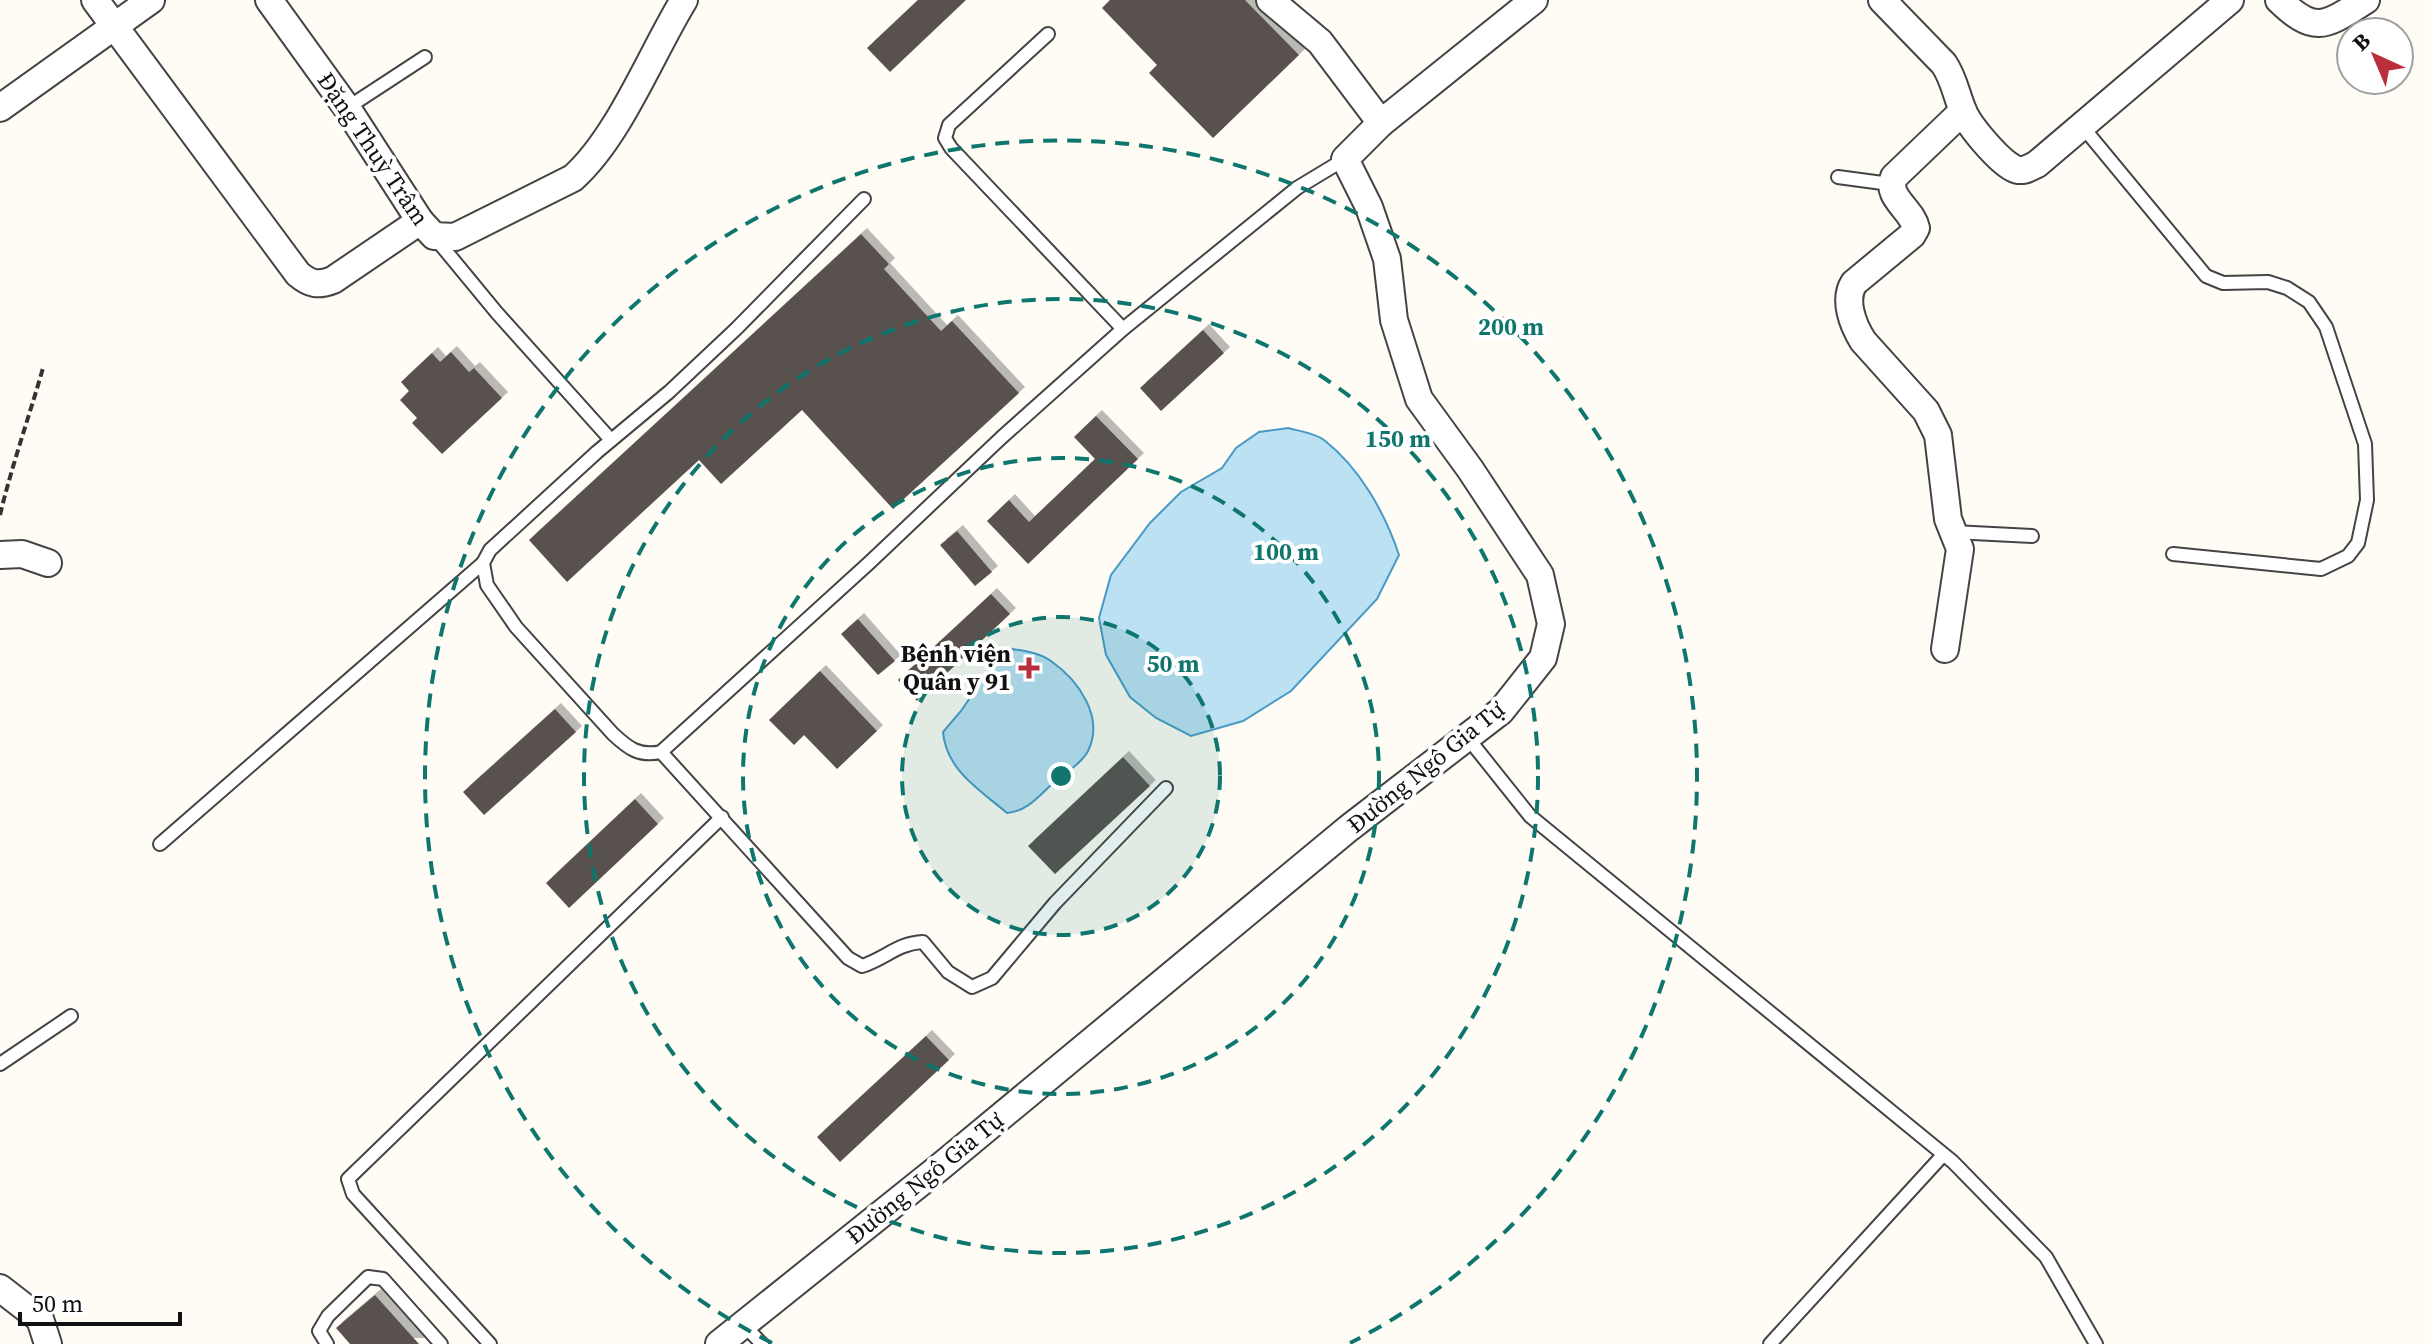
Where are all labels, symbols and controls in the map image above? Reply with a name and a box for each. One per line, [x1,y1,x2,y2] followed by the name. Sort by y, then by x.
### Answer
[2335,16,2415,96] north arrow
[2346,26,2377,57] text: B
[310,66,437,232] street label: Đặng Thuỳ Trâm
[1478,310,1544,343] text: 200 m
[1365,422,1431,455] text: 150 m
[1253,535,1319,568] text: 100 m
[900,637,1011,698] place label: Bệnh viện Quân y 91
[1147,647,1200,680] text: 50 m
[1018,657,1040,679] marker: Bệnh viện Quân y 91
[1340,693,1511,840] street label: Đường Ngô Gia Tự
[1047,762,1075,790] centre of rings
[839,1104,1010,1251] street label: Đường Ngô Gia Tự
[20,1276,180,1326] scale bar
[32,1287,83,1320] text: 50 m

